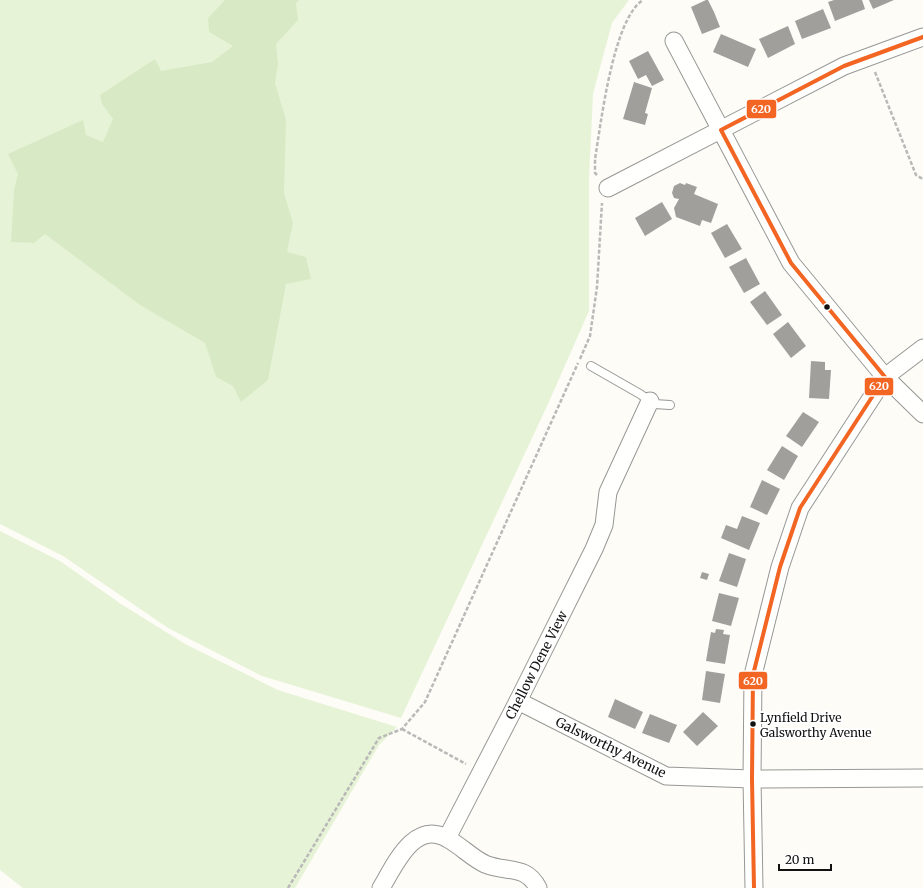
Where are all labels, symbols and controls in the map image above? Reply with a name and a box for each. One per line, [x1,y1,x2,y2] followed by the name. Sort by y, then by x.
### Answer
[746,99,777,119] line badge: 620
[751,102,771,116] text: 620
[822,302,832,312] unlabelled marker
[864,377,894,396] line badge: 620
[869,379,889,393] text: 620
[502,607,572,722] street label: Chellow Dene View
[738,671,768,690] line badge: 620
[743,674,763,688] text: 620
[760,710,871,740] place label: Lynfield Drive Galsworthy Avenue
[553,713,669,782] street label: Galsworthy Avenue
[748,719,758,729] marker: Lynfield Drive Galsworthy Avenue
[779,846,831,872] scale bar
[785,852,814,867] text: 20 m

